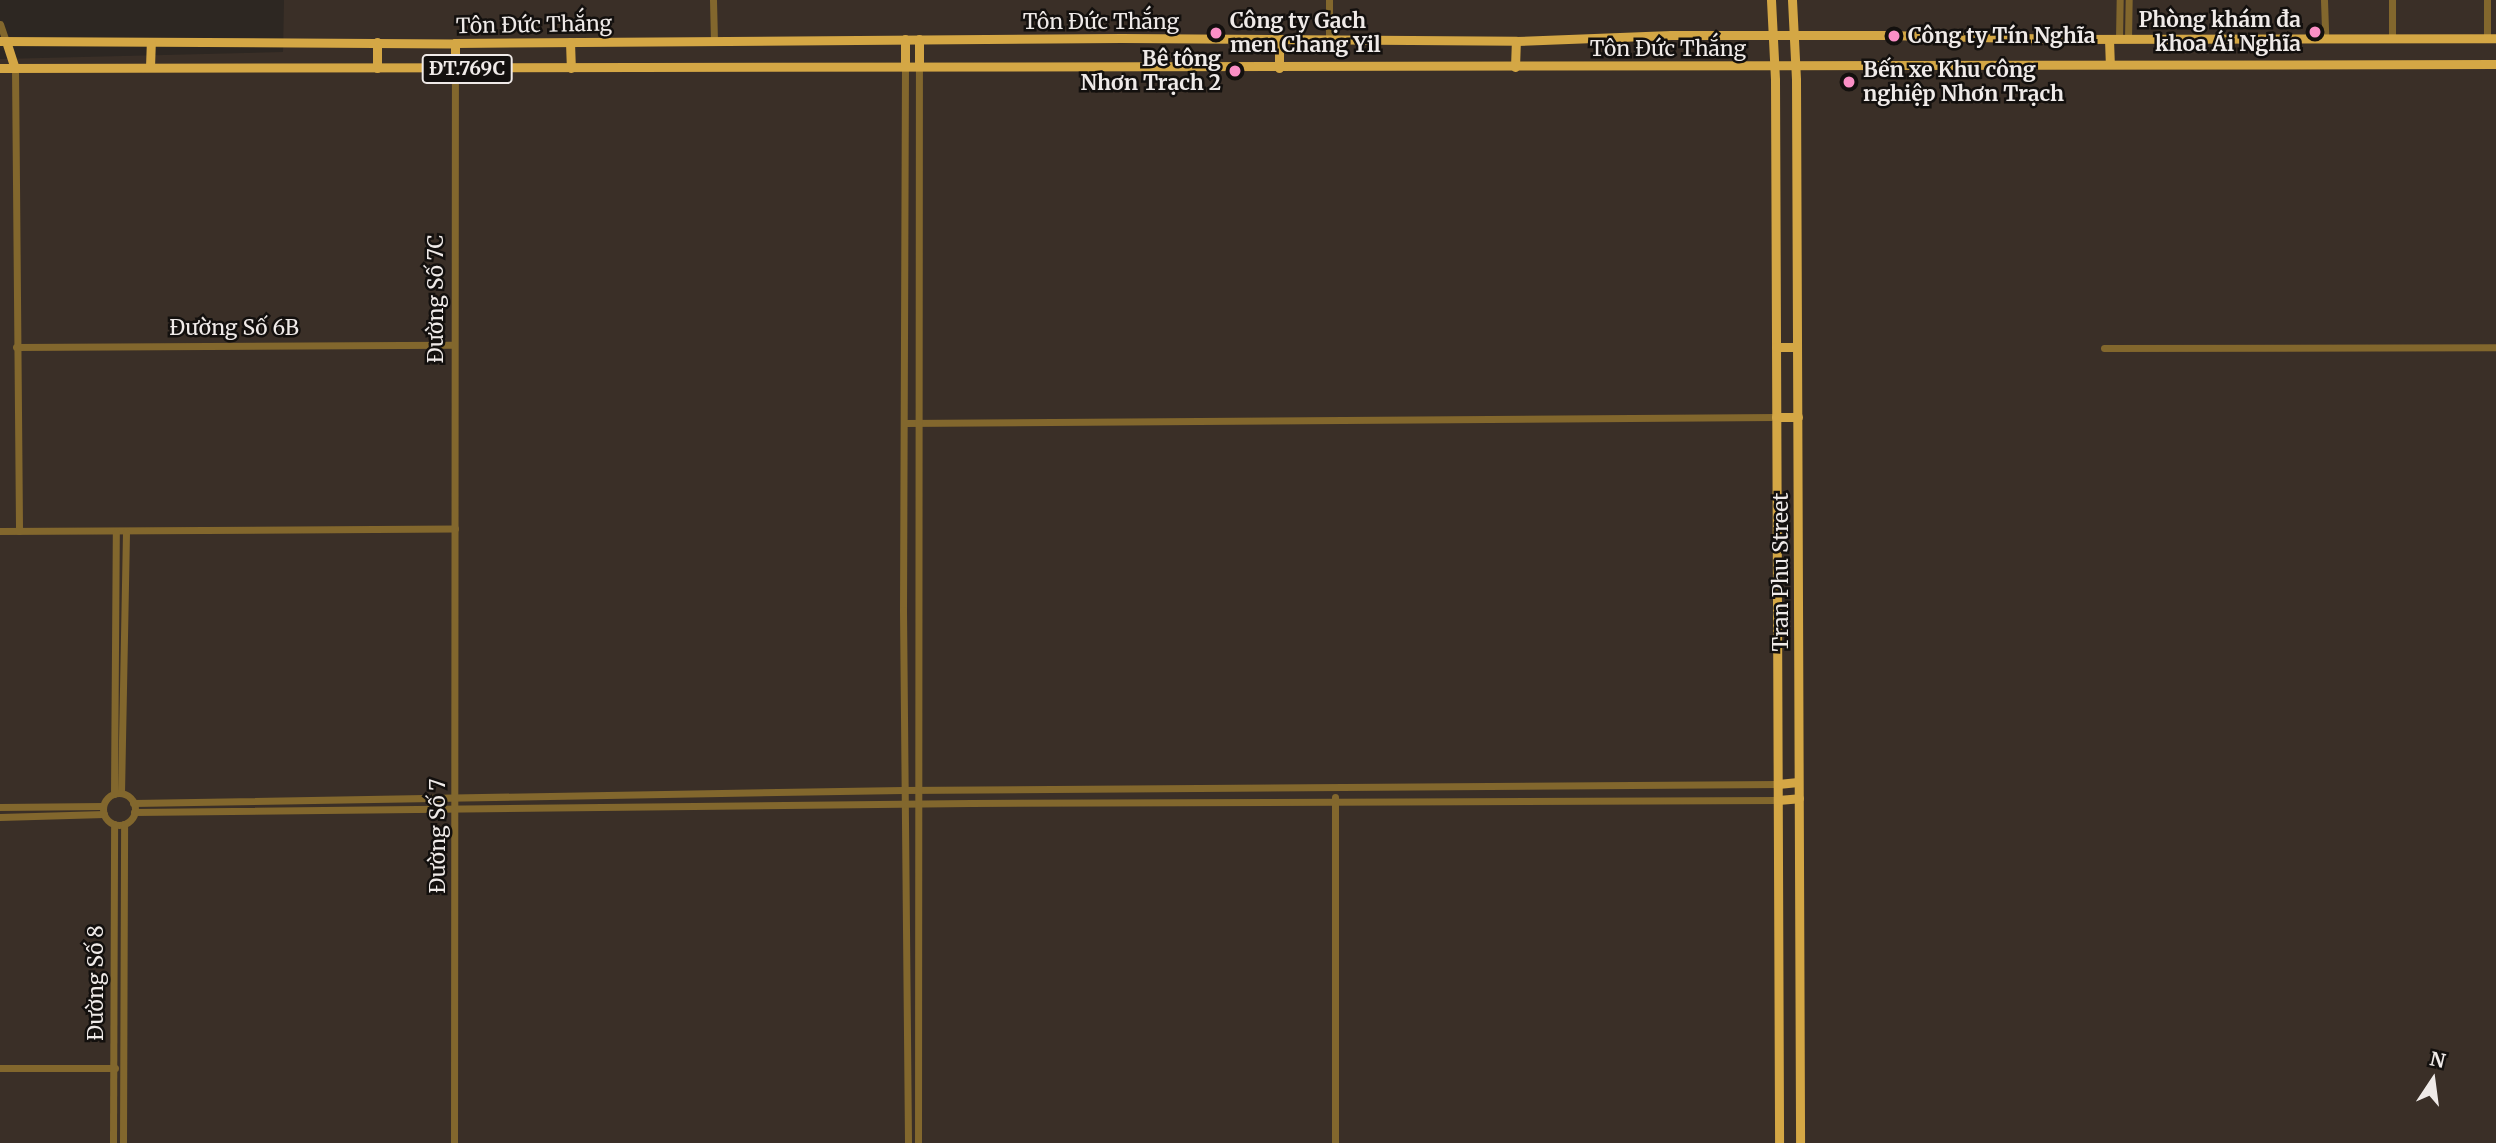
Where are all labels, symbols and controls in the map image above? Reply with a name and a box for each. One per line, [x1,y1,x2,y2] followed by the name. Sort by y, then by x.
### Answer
[2138,7,2301,57] place label: Phòng khám đa khoa Ái Nghĩa
[1230,8,1381,58] place label: Công ty Gạch men Chang Yil
[1023,9,1179,35] street label: Tôn Đức Thắng
[456,11,612,39] street label: Tôn Đức Thắng
[1908,23,2096,49] place label: Công ty Tín Nghĩa
[2307,24,2323,40] marker: Phòng khám đa khoa Ái Nghĩa
[1208,25,1224,41] marker: Công ty Gạch men Chang Yil
[1886,28,1902,44] marker: Công ty Tín Nghĩa
[1590,36,1746,62] street label: Tôn Đức Thắng
[1080,46,1221,96] place label: Bê tông Nhơn Trạch 2
[421,54,512,85] road number: ĐT.769C
[1863,57,2064,107] place label: Bến xe Khu công nghiệp Nhơn Trạch
[1227,63,1243,79] marker: Bê tông Nhơn Trạch 2
[1841,74,1857,90] marker: Bến xe Khu công nghiệp Nhơn Trạch
[423,235,449,363] street label: Đường Số 7C
[169,315,299,341] street label: Đường Số 6B
[1768,493,1794,651] street label: Tran Phu Street
[425,778,451,894] street label: Đường Số 7
[83,925,109,1041] street label: Đường Số 8
[2398,1045,2468,1115] north arrow
[2428,1046,2448,1073] text: N

